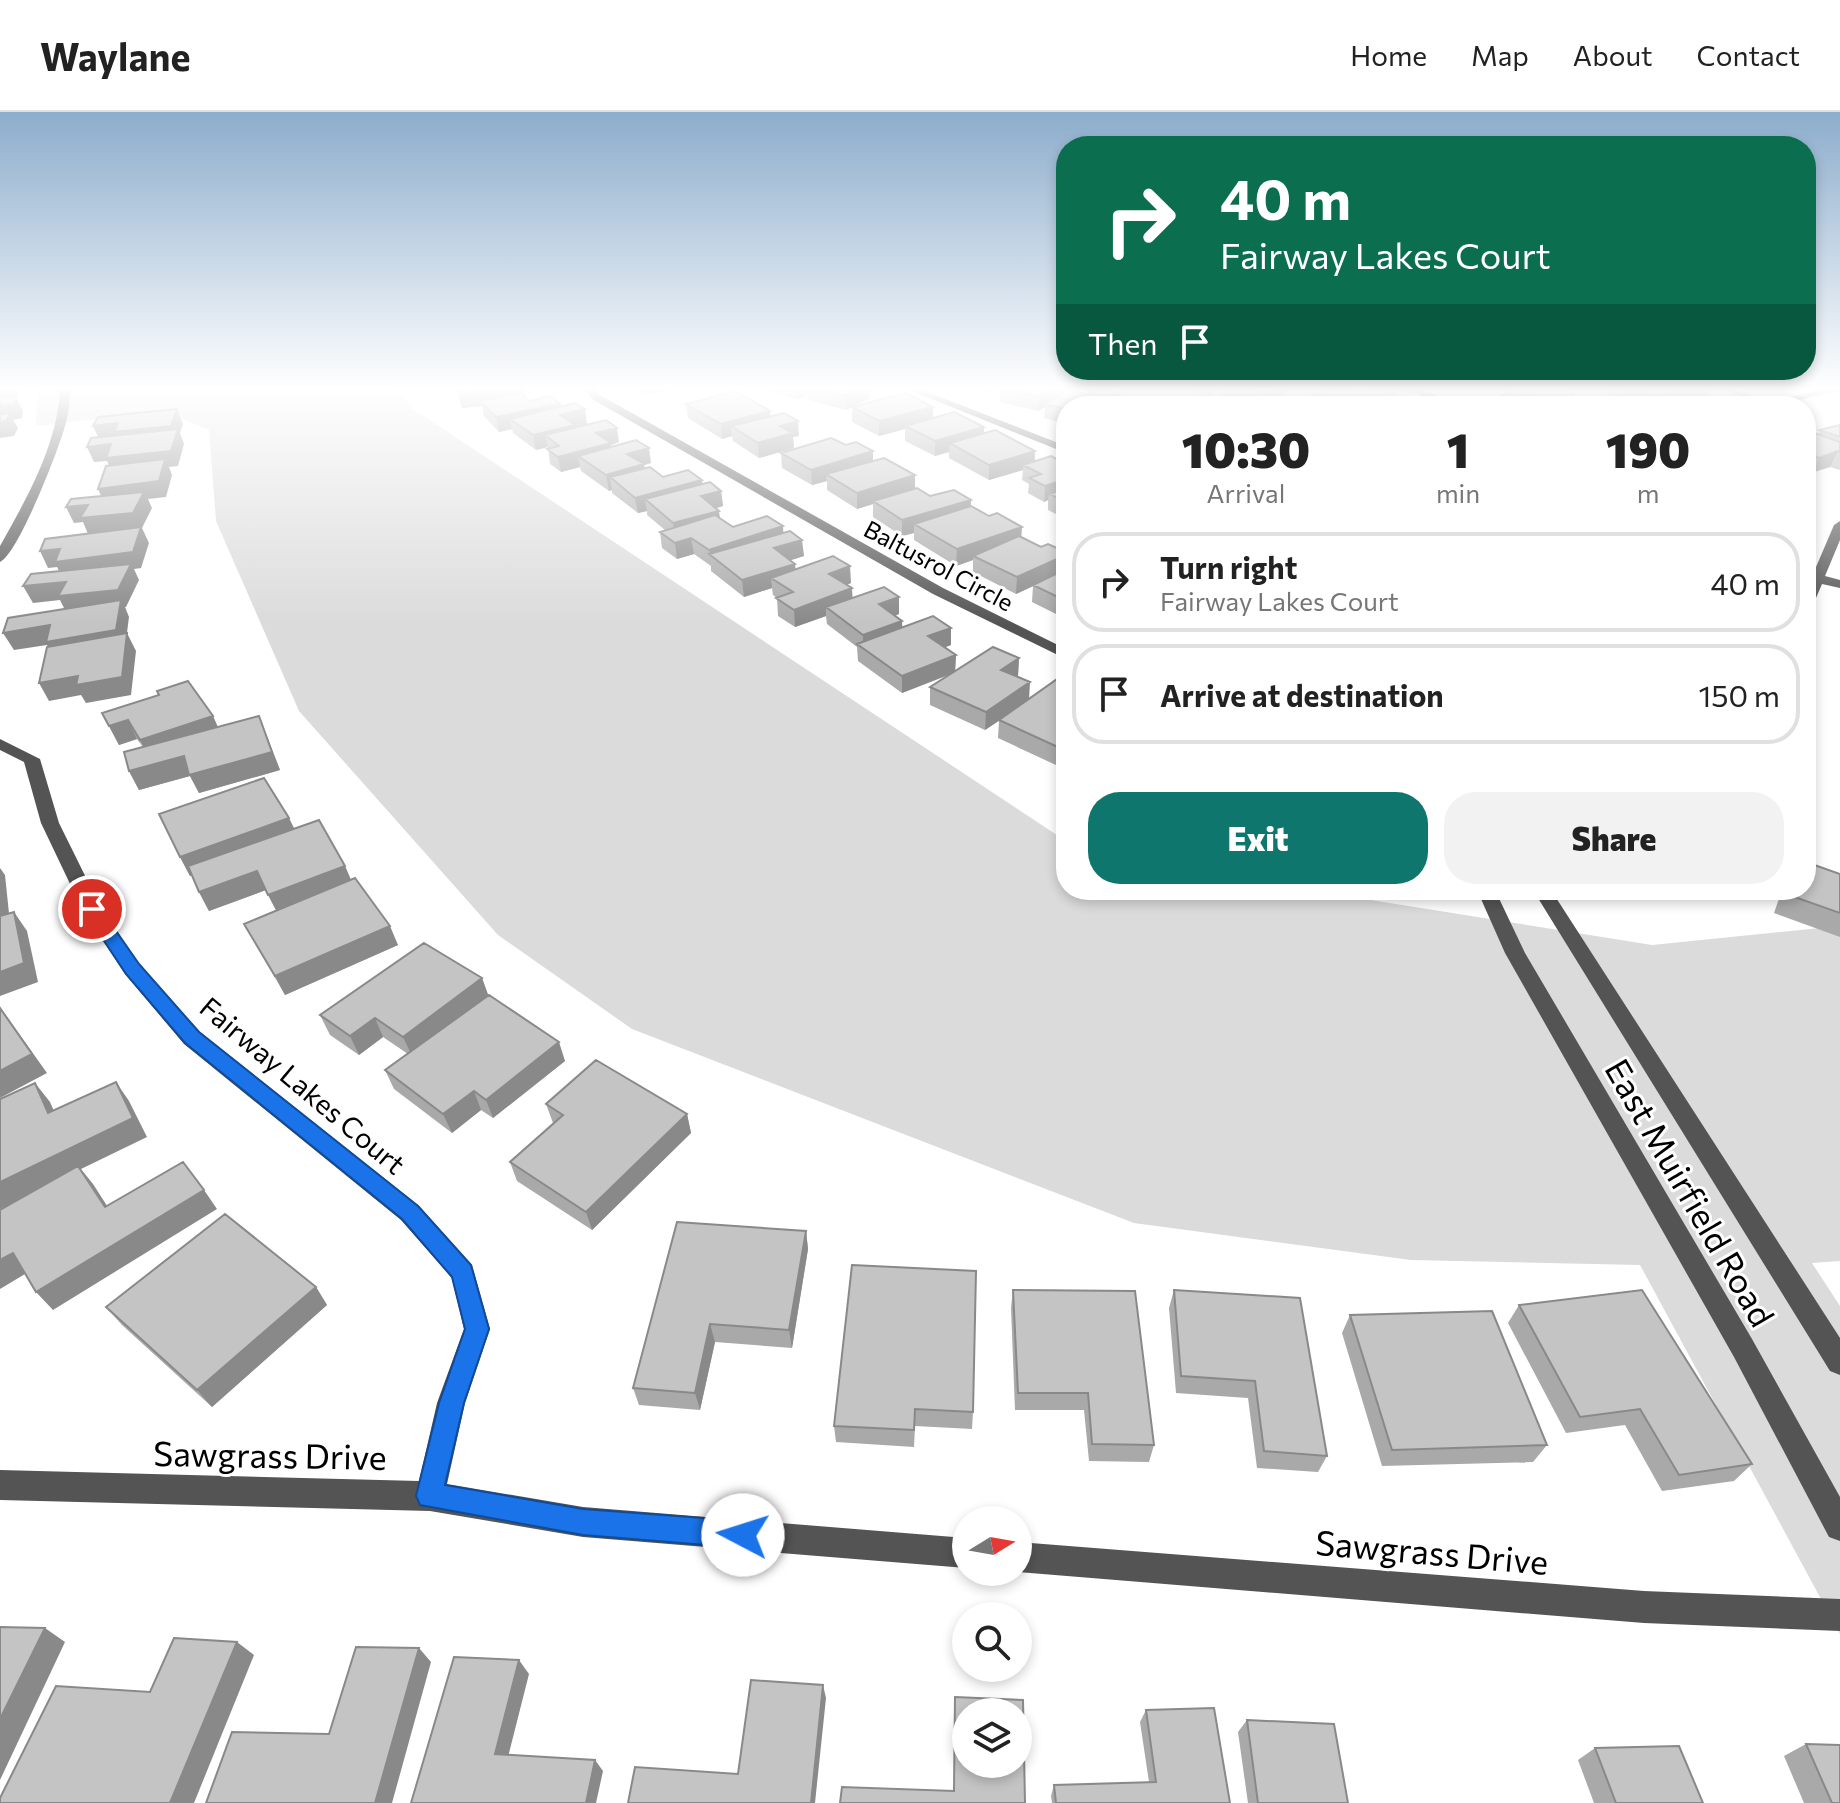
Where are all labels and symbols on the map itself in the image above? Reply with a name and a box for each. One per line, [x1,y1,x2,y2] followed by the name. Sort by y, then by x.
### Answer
[859,513,1019,617] street label: Baltusrol Circle
[58,875,126,943] pin
[194,989,412,1181] street label: Fairway Lakes Court
[1597,1051,1785,1333] street label: East Muirfield Road
[153,1431,387,1477] street label: Sawgrass Drive
[701,1493,785,1577] position arrow
[952,1506,1032,1586] north arrow
[1314,1520,1550,1582] street label: Sawgrass Drive

